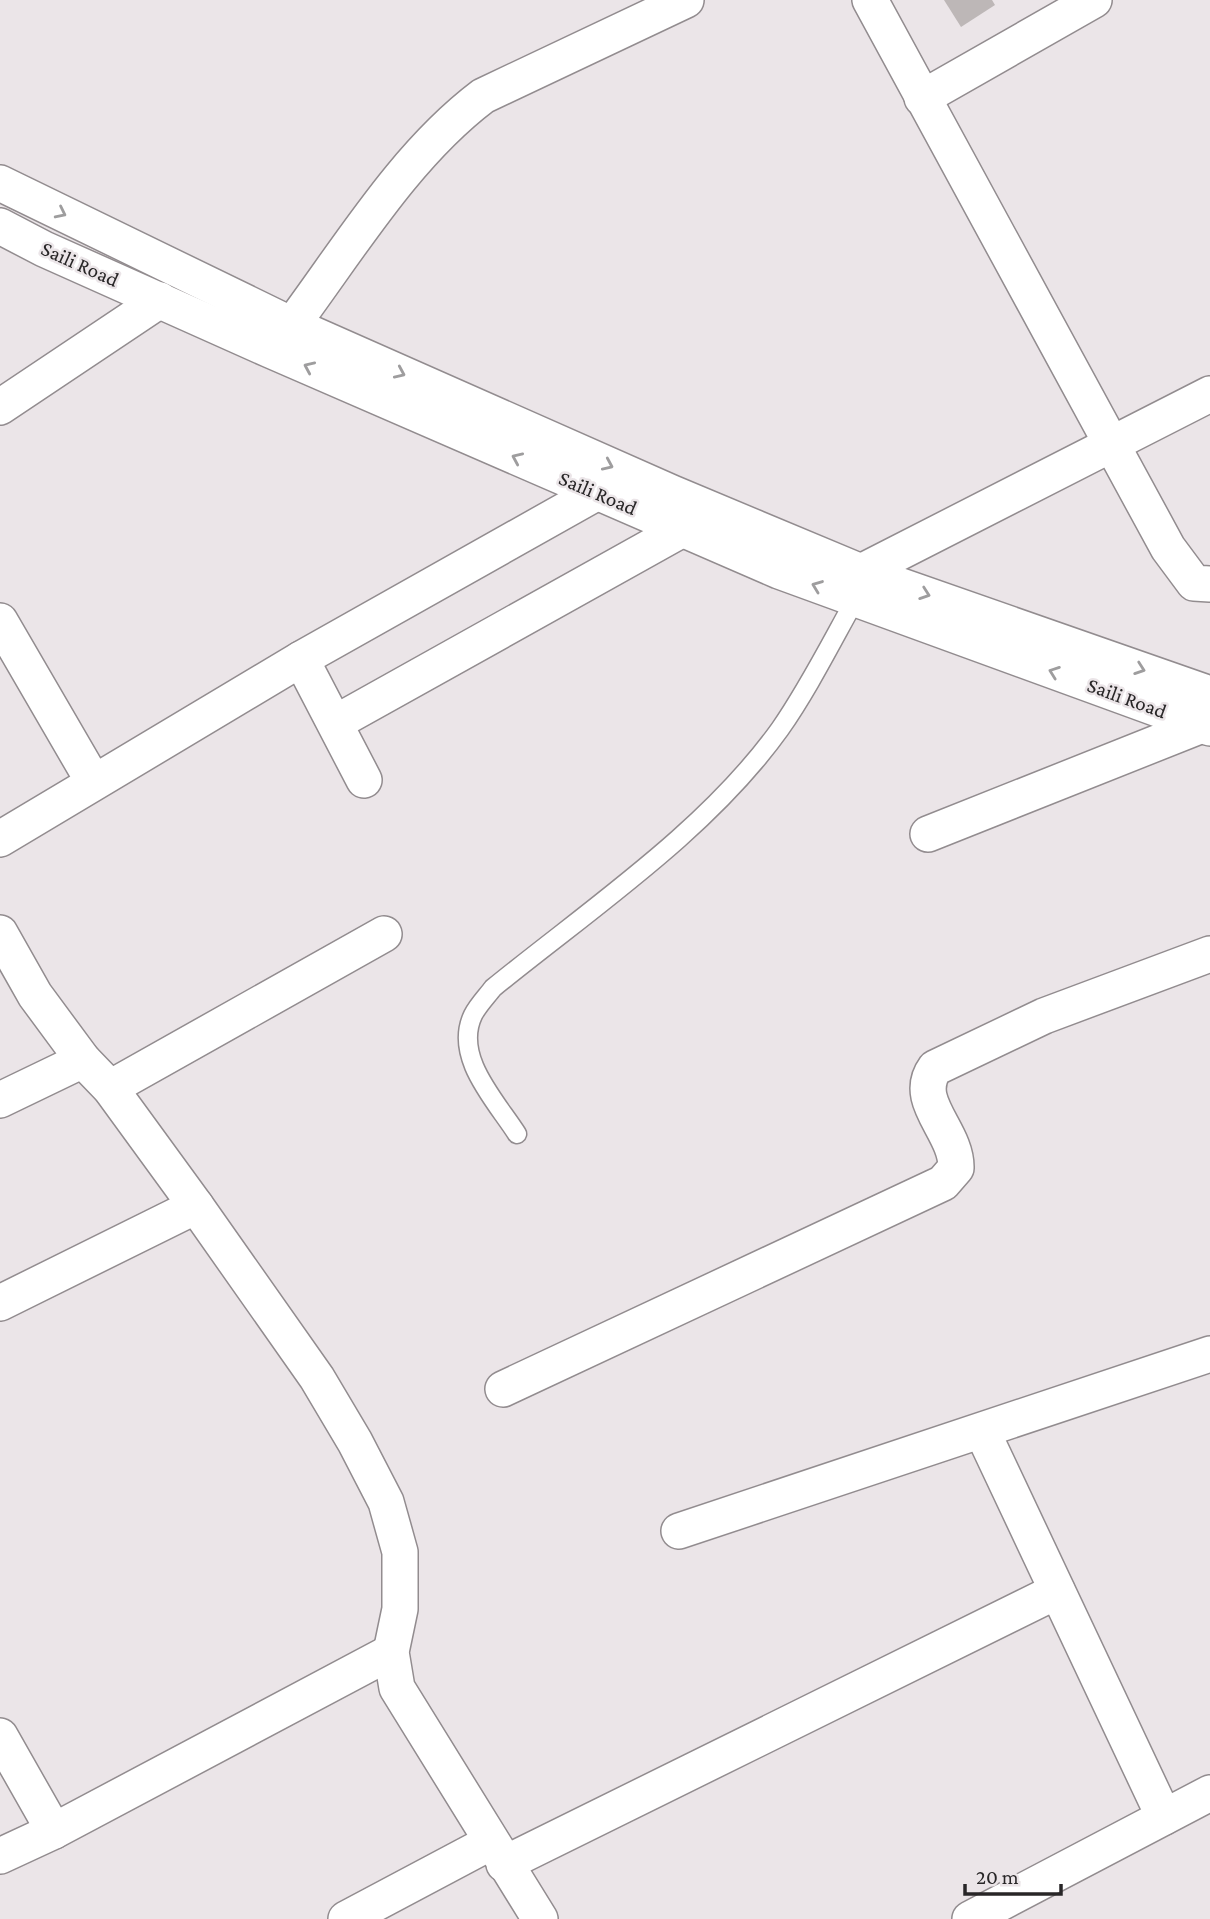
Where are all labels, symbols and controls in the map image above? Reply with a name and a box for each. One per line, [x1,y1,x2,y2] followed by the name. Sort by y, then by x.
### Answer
[54,205,66,219] one-way arrow
[37,236,123,292] street label: Saili Road
[304,361,316,375] one-way arrow
[393,365,405,379] one-way arrow
[512,452,525,466] one-way arrow
[601,456,613,470] one-way arrow
[555,466,641,520] street label: Saili Road
[811,580,823,594] one-way arrow
[919,586,931,600] one-way arrow
[1133,661,1145,675] one-way arrow
[1048,666,1060,680] one-way arrow
[1084,673,1170,723] street label: Saili Road
[965,1853,1061,1897] scale bar
[976,1865,1019,1889] text: 20 m

